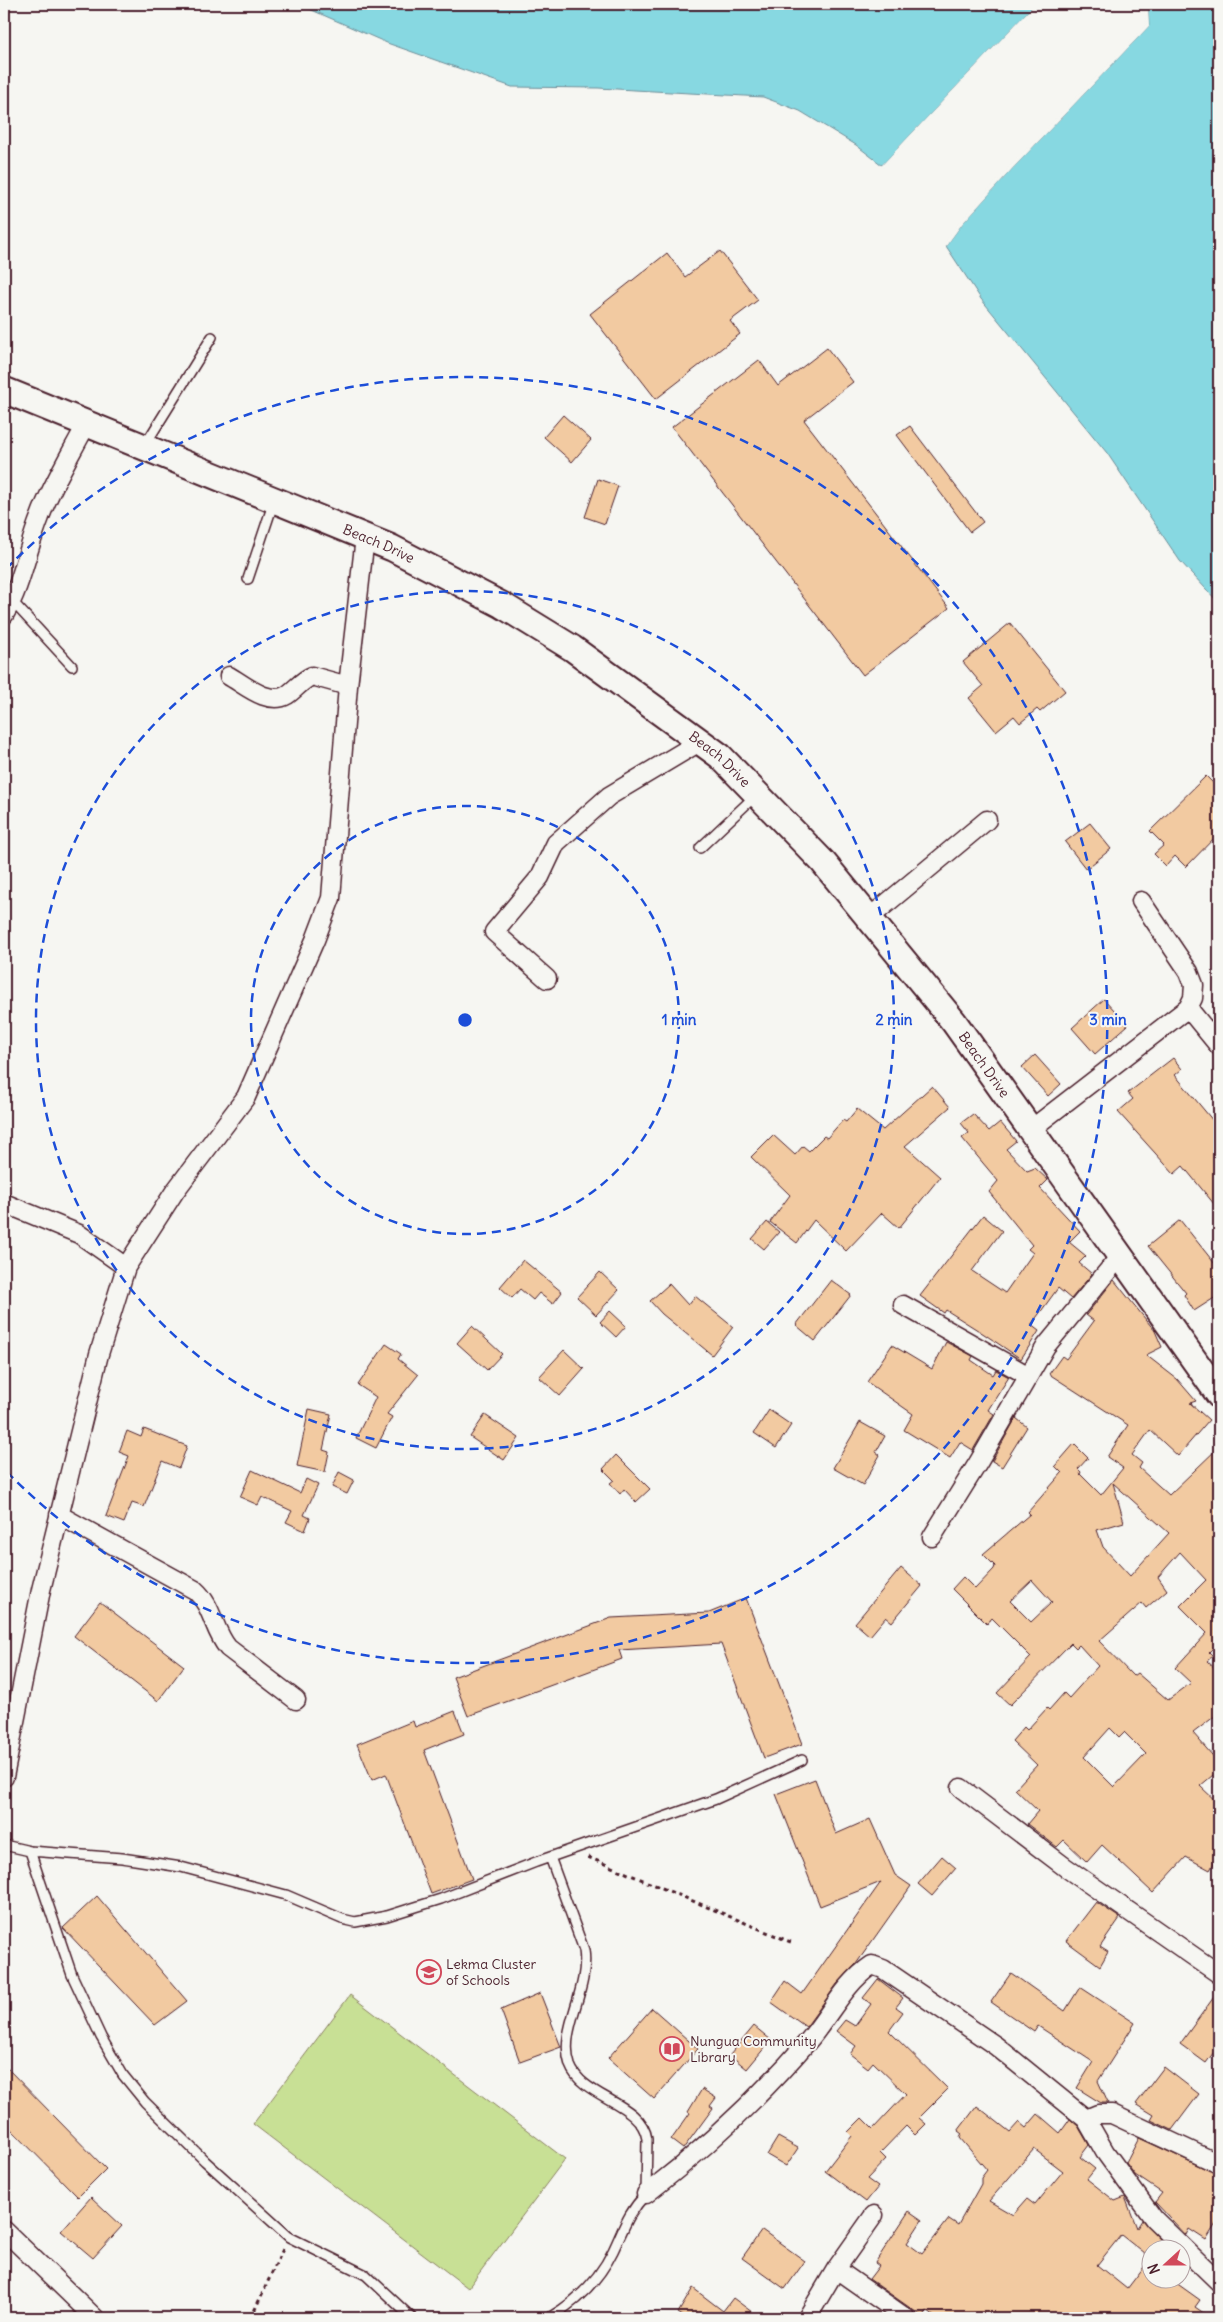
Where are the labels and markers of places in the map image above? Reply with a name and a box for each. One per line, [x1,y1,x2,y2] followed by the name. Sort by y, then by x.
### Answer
[456,1011,474,1029] centre of rings
[446,1955,536,1989] place label: Lekma Cluster of Schools
[416,1959,442,1985] school or university icon: Lekma Cluster of Schools
[690,2032,817,2066] place label: Nungua Community Library
[659,2036,685,2062] library icon: Nungua Community Library

